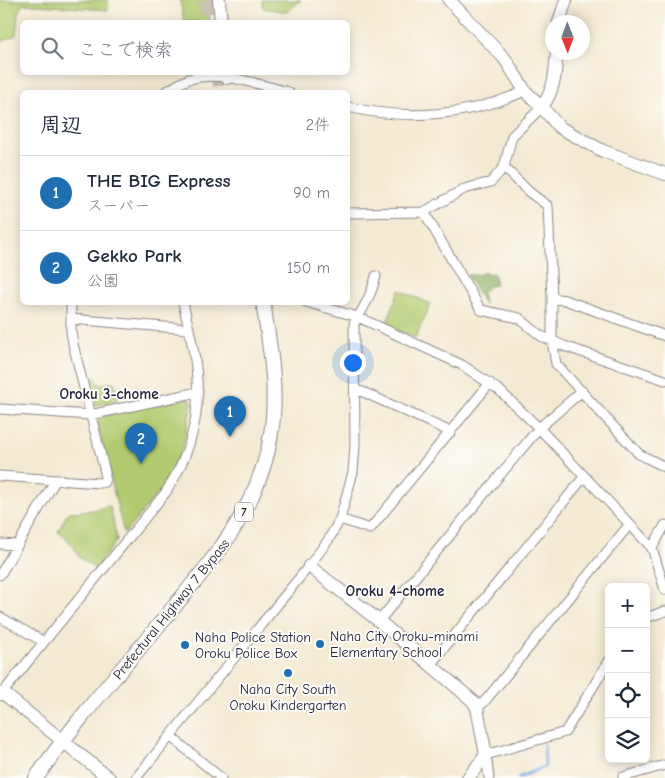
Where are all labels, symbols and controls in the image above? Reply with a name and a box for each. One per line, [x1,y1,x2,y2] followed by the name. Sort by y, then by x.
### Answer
[545,15,590,60] north arrow
[20,20,350,75] search box
[38,34,66,62] icon: search
[78,39,173,61] text: ここで検索
[40,113,82,137] text: 周辺
[306,116,330,134] text: 2件
[87,170,231,192] text: THE BIG Express
[53,184,59,202] text: 1
[293,184,330,202] text: 90 m
[87,197,150,215] text: スーパー
[87,245,182,267] text: Gekko Park
[52,259,60,277] text: 2
[287,259,330,277] text: 150 m
[87,272,119,290] text: 公園
[340,350,366,376] your location
[59,385,159,403] district label: Oroku 3-chome
[214,396,246,437] pin: 1
[125,423,157,464] pin: 2
[235,502,253,522] road number: 7
[109,535,233,683] street label: Prefectural Highway 7 Bypass
[346,582,444,600] district label: Oroku 4-chome
[605,583,650,763] map controls
[605,583,650,628] button: +
[330,628,478,661] place label: Naha City Oroku-minami Elementary School
[605,628,650,673] button: −
[195,629,311,662] place label: Naha Police Station Oroku Police Box
[314,638,326,650] marker: Naha City Oroku-minami Elementary School
[179,639,191,651] marker: Naha Police Station Oroku Police Box
[282,667,294,679] marker: Naha City South Oroku Kindergarten
[605,673,650,718] button: locate
[229,681,347,714] place label: Naha City South Oroku Kindergarten
[605,718,650,763] button: layers

